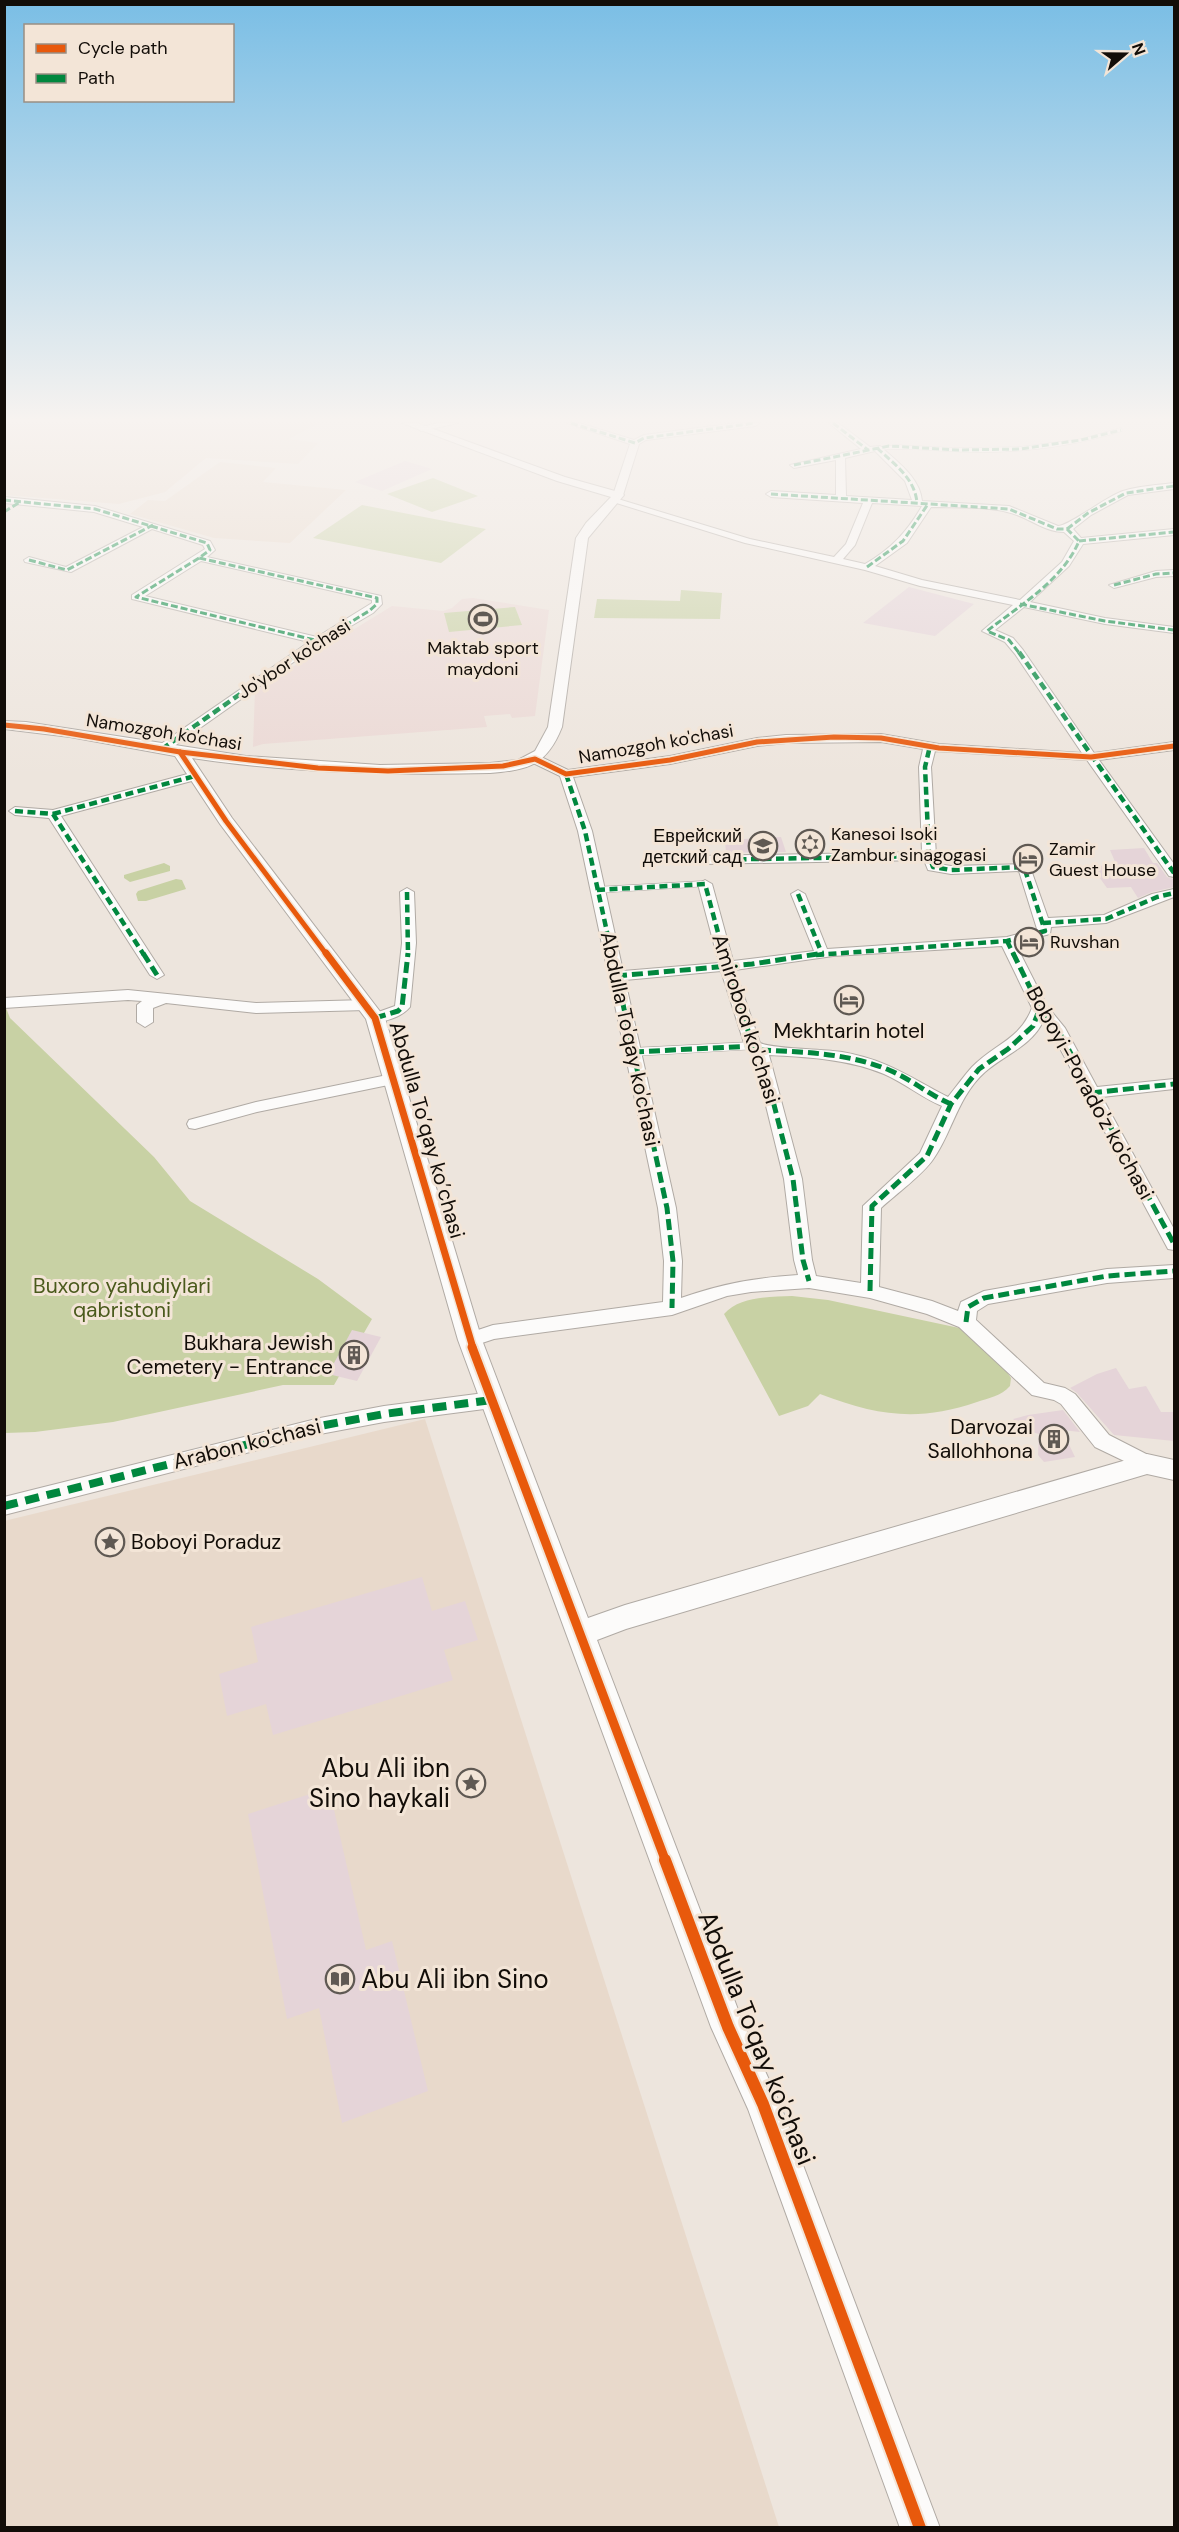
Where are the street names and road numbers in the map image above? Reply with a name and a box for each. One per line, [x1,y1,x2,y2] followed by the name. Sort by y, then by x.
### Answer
[233,614,355,704] street label: Jo'ybor ko'chasi
[85,708,243,756] street label: Namozgoh ko'chasi
[577,719,735,769] street label: Namozgoh ko'chasi
[594,929,666,1149] street label: Abdulla To'qay ko'chasi
[705,931,787,1107] street label: Amirobod ko'chasi
[1020,982,1160,1204] street label: Boboyi-Porado'z ko'chasi
[383,1018,471,1242] street label: Abdulla To’qay ko’chasi
[170,1412,324,1476] street label: Arabon ko'chasi
[690,1906,824,2170] street label: Abdulla To'qay ko'chasi

